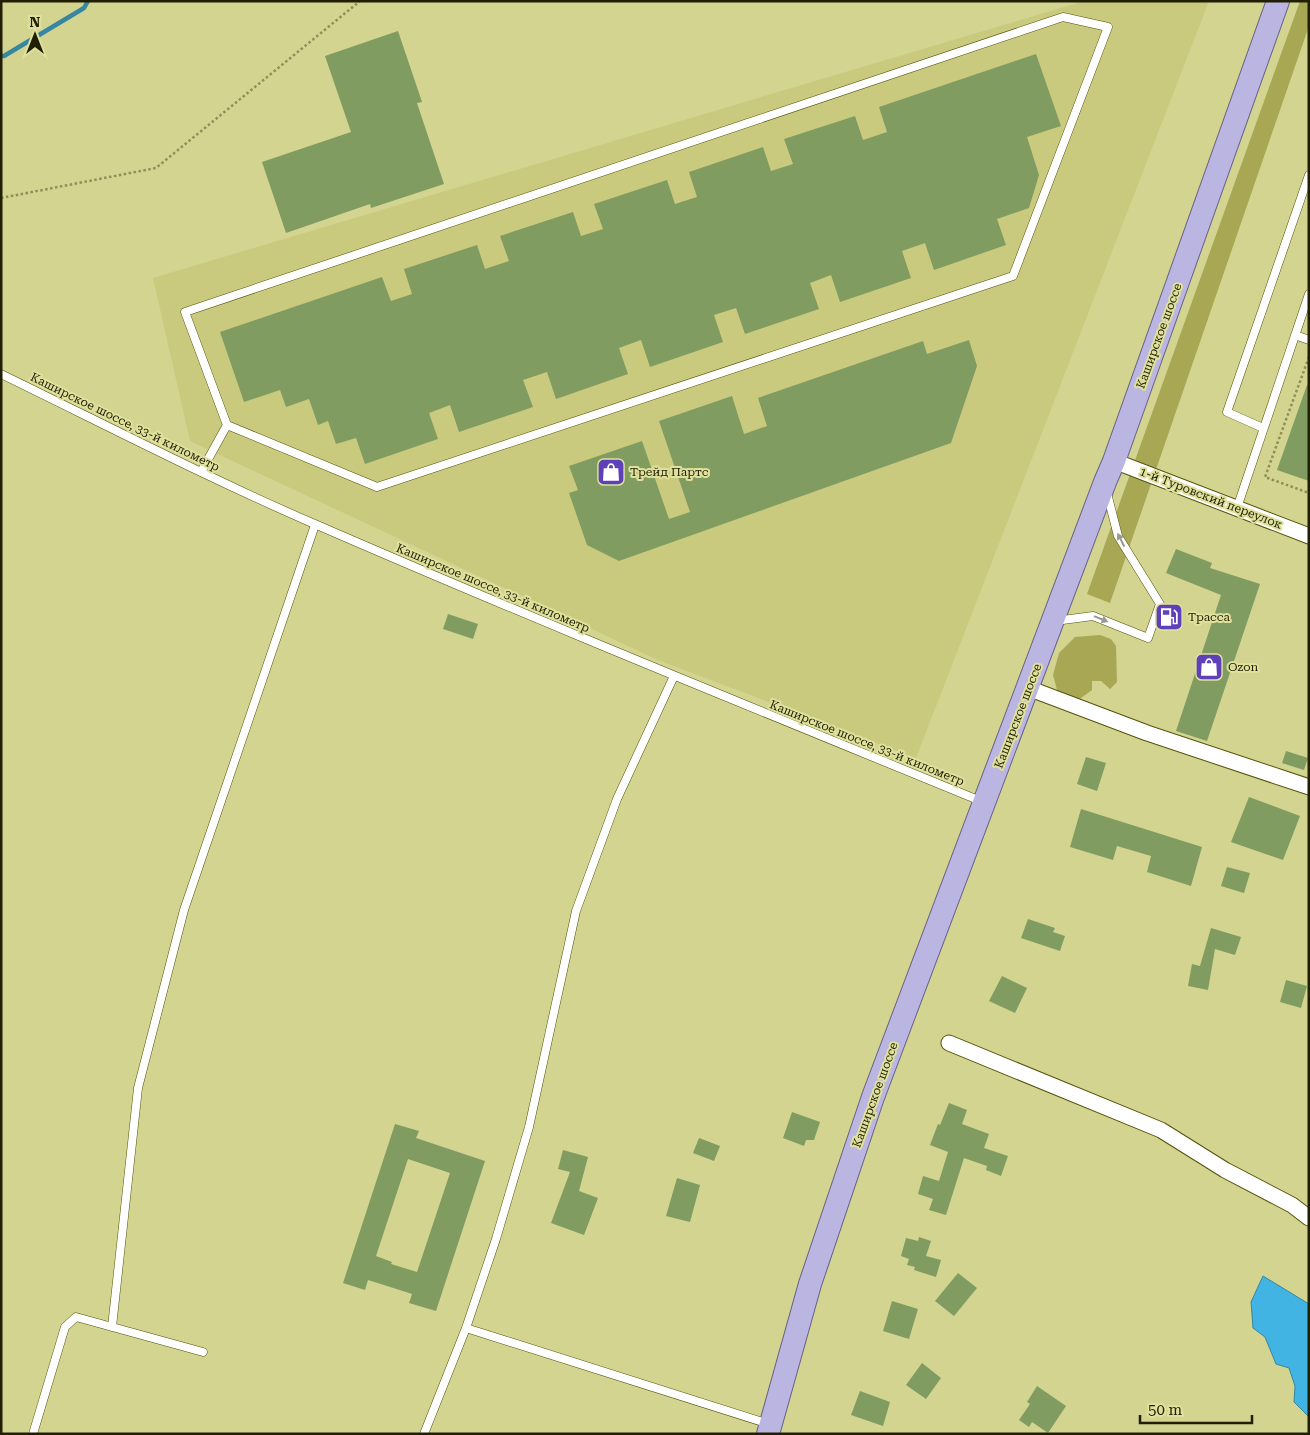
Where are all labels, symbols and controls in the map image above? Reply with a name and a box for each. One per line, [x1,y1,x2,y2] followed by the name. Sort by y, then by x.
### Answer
[10,10,60,60] north arrow
[30,14,41,30] text: N
[1133,281,1185,391] street label: Каширское шоссе
[28,370,222,474] street label: Каширское шоссе, 33-й километр
[596,457,626,487] shop icon: Трейд Партс
[1138,464,1285,532] street label: 1-й Туровский переулок
[630,465,709,479] place label: Трейд Партс
[1117,532,1125,547] one-way arrow
[394,541,592,635] street label: Каширское шоссе, 33-й километр
[1154,602,1184,632] fuel station icon: Трасса
[1188,610,1230,624] place label: Трасса
[1094,616,1108,624] one-way arrow
[1194,652,1224,682] shop icon: Ozon
[1228,660,1259,674] place label: Ozon
[992,661,1045,770] street label: Каширское шоссе
[768,697,967,789] street label: Каширское шоссе, 33-й километр
[849,1040,901,1150] street label: Каширское шоссе
[1140,1392,1252,1424] scale bar
[1148,1401,1183,1419] text: 50 m

